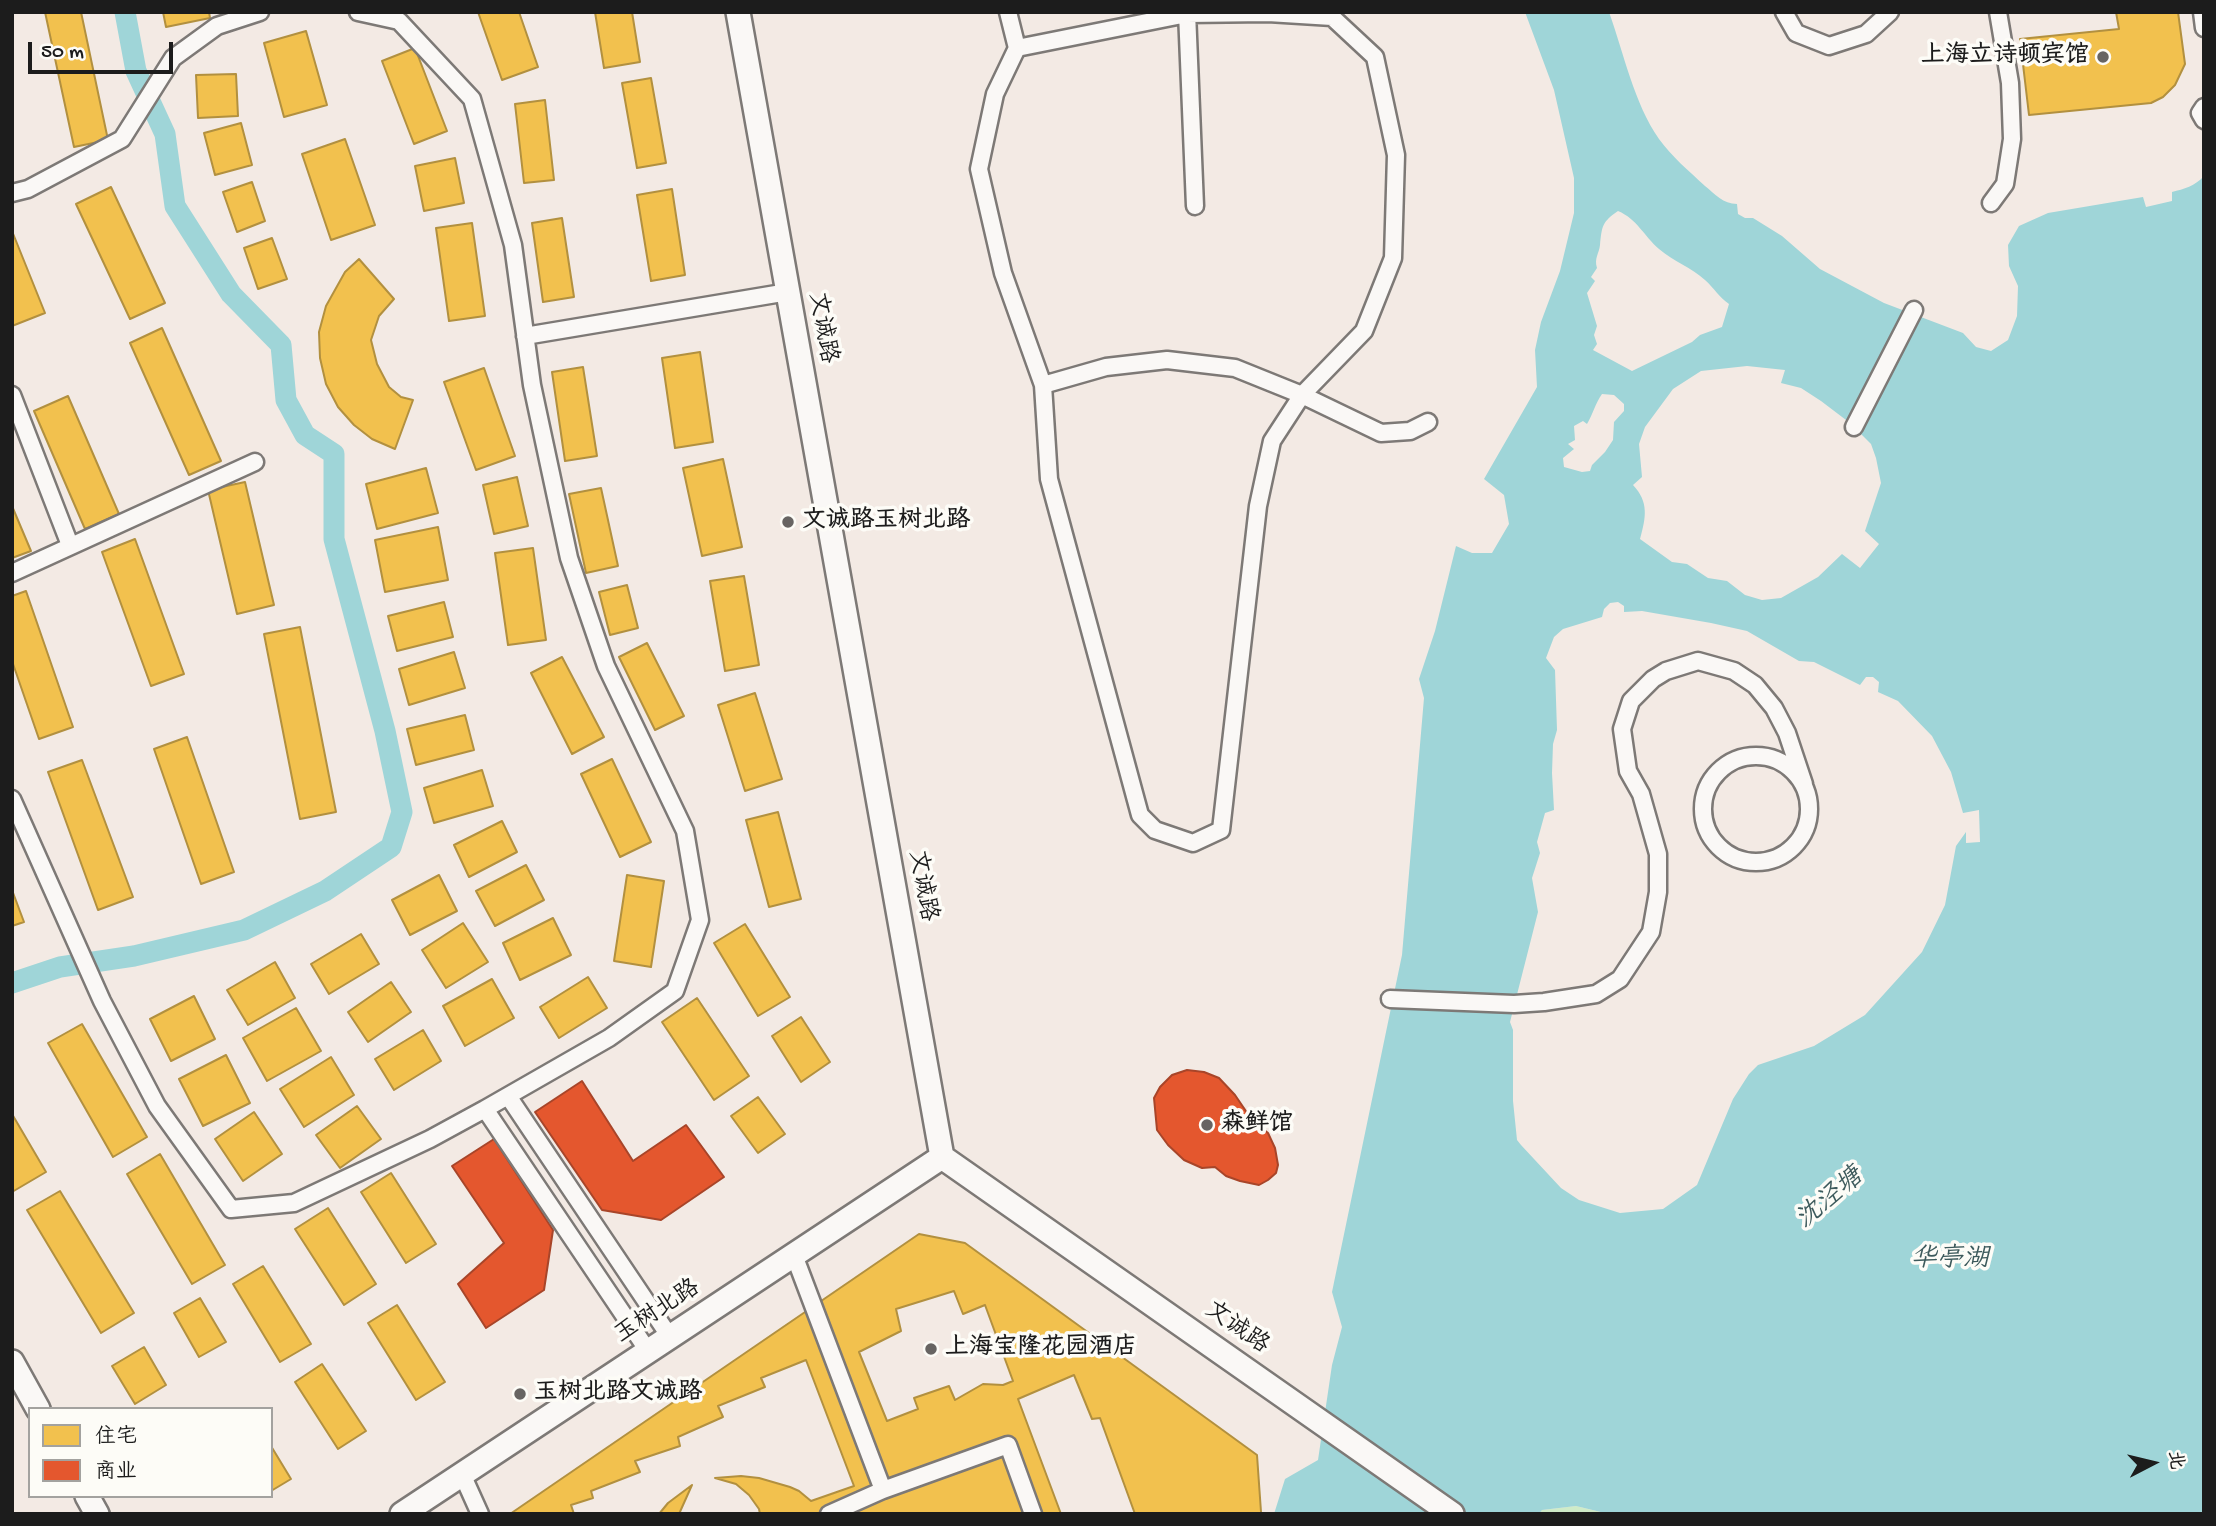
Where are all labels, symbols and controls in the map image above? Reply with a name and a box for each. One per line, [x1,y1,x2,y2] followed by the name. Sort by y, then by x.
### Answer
[32,28,177,72] scale bar
[41,41,84,66] text: 50 m
[1921,43,2089,71] place label: 上海立诗顿宾馆
[2095,49,2111,65] marker: 上海立诗顿宾馆
[801,290,841,366] street label: 文诚路
[802,508,970,536] place label: 文诚路玉树北路
[780,514,796,530] marker: 文诚路玉树北路
[901,848,941,924] street label: 文诚路
[1221,1111,1293,1139] place label: 森鲜馆
[1199,1117,1215,1133] marker: 森鲜馆
[1791,1163,1871,1237] water label: 沈泾塘
[1911,1245,1989,1277] water label: 华亭湖
[610,1275,706,1351] street label: 玉树北路
[1198,1297,1274,1361] street label: 文诚路
[945,1335,1137,1363] place label: 上海宝隆花园酒店
[923,1341,939,1357] marker: 上海宝隆花园酒店
[534,1380,702,1408] place label: 玉树北路文诚路
[512,1386,528,1402] marker: 玉树北路文诚路
[28,1407,273,1498] legend
[95,1426,137,1451] text: 住宅
[2118,1428,2188,1498] north arrow
[2162,1450,2187,1471] text: 北
[95,1461,137,1486] text: 商业

